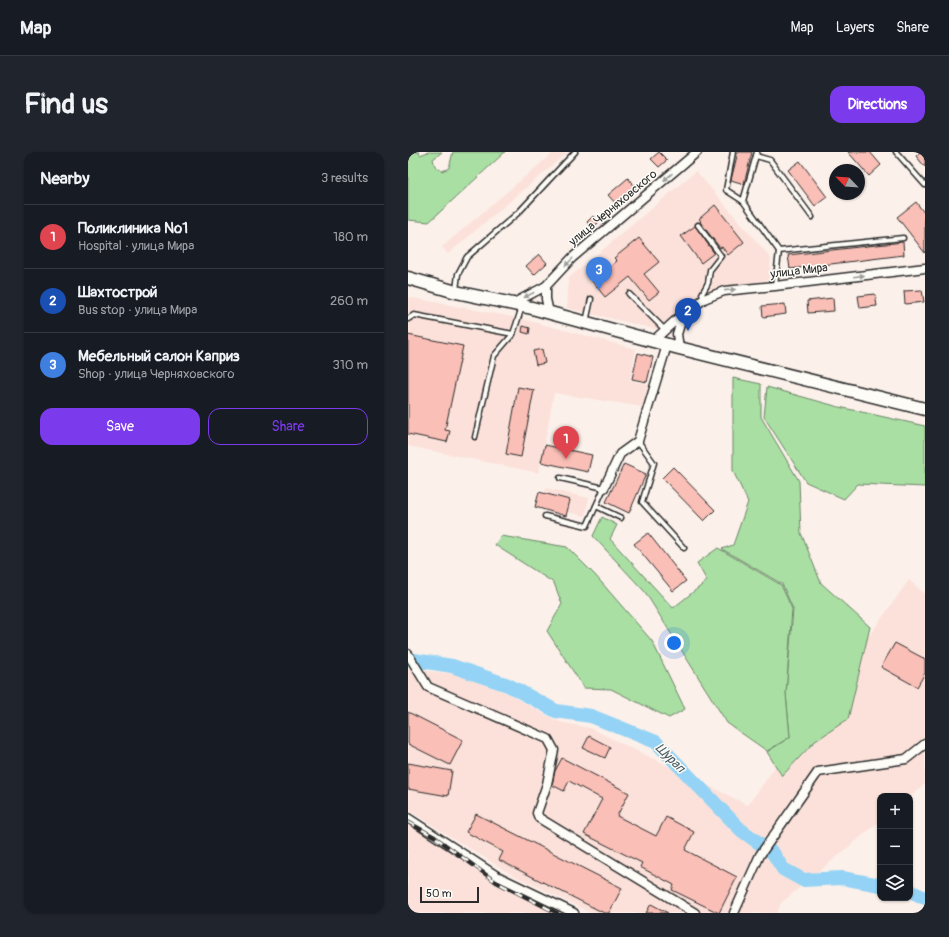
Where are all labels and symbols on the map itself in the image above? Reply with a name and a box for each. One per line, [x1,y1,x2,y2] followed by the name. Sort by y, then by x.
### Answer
[829,164,865,200] north arrow
[565,166,661,250] street label: улица Черняховского
[662,173,673,182] one-way arrow
[564,257,574,267] one-way arrow
[586,257,612,290] pin: 3
[768,260,829,282] street label: улица Мира
[853,273,865,279] one-way arrow
[724,287,736,294] one-way arrow
[523,292,535,298] one-way arrow
[675,298,701,331] pin: 2
[553,426,579,459] pin: 1
[664,633,684,653] your location
[652,740,689,777] water label: Шурап
[420,885,479,904] scale bar

